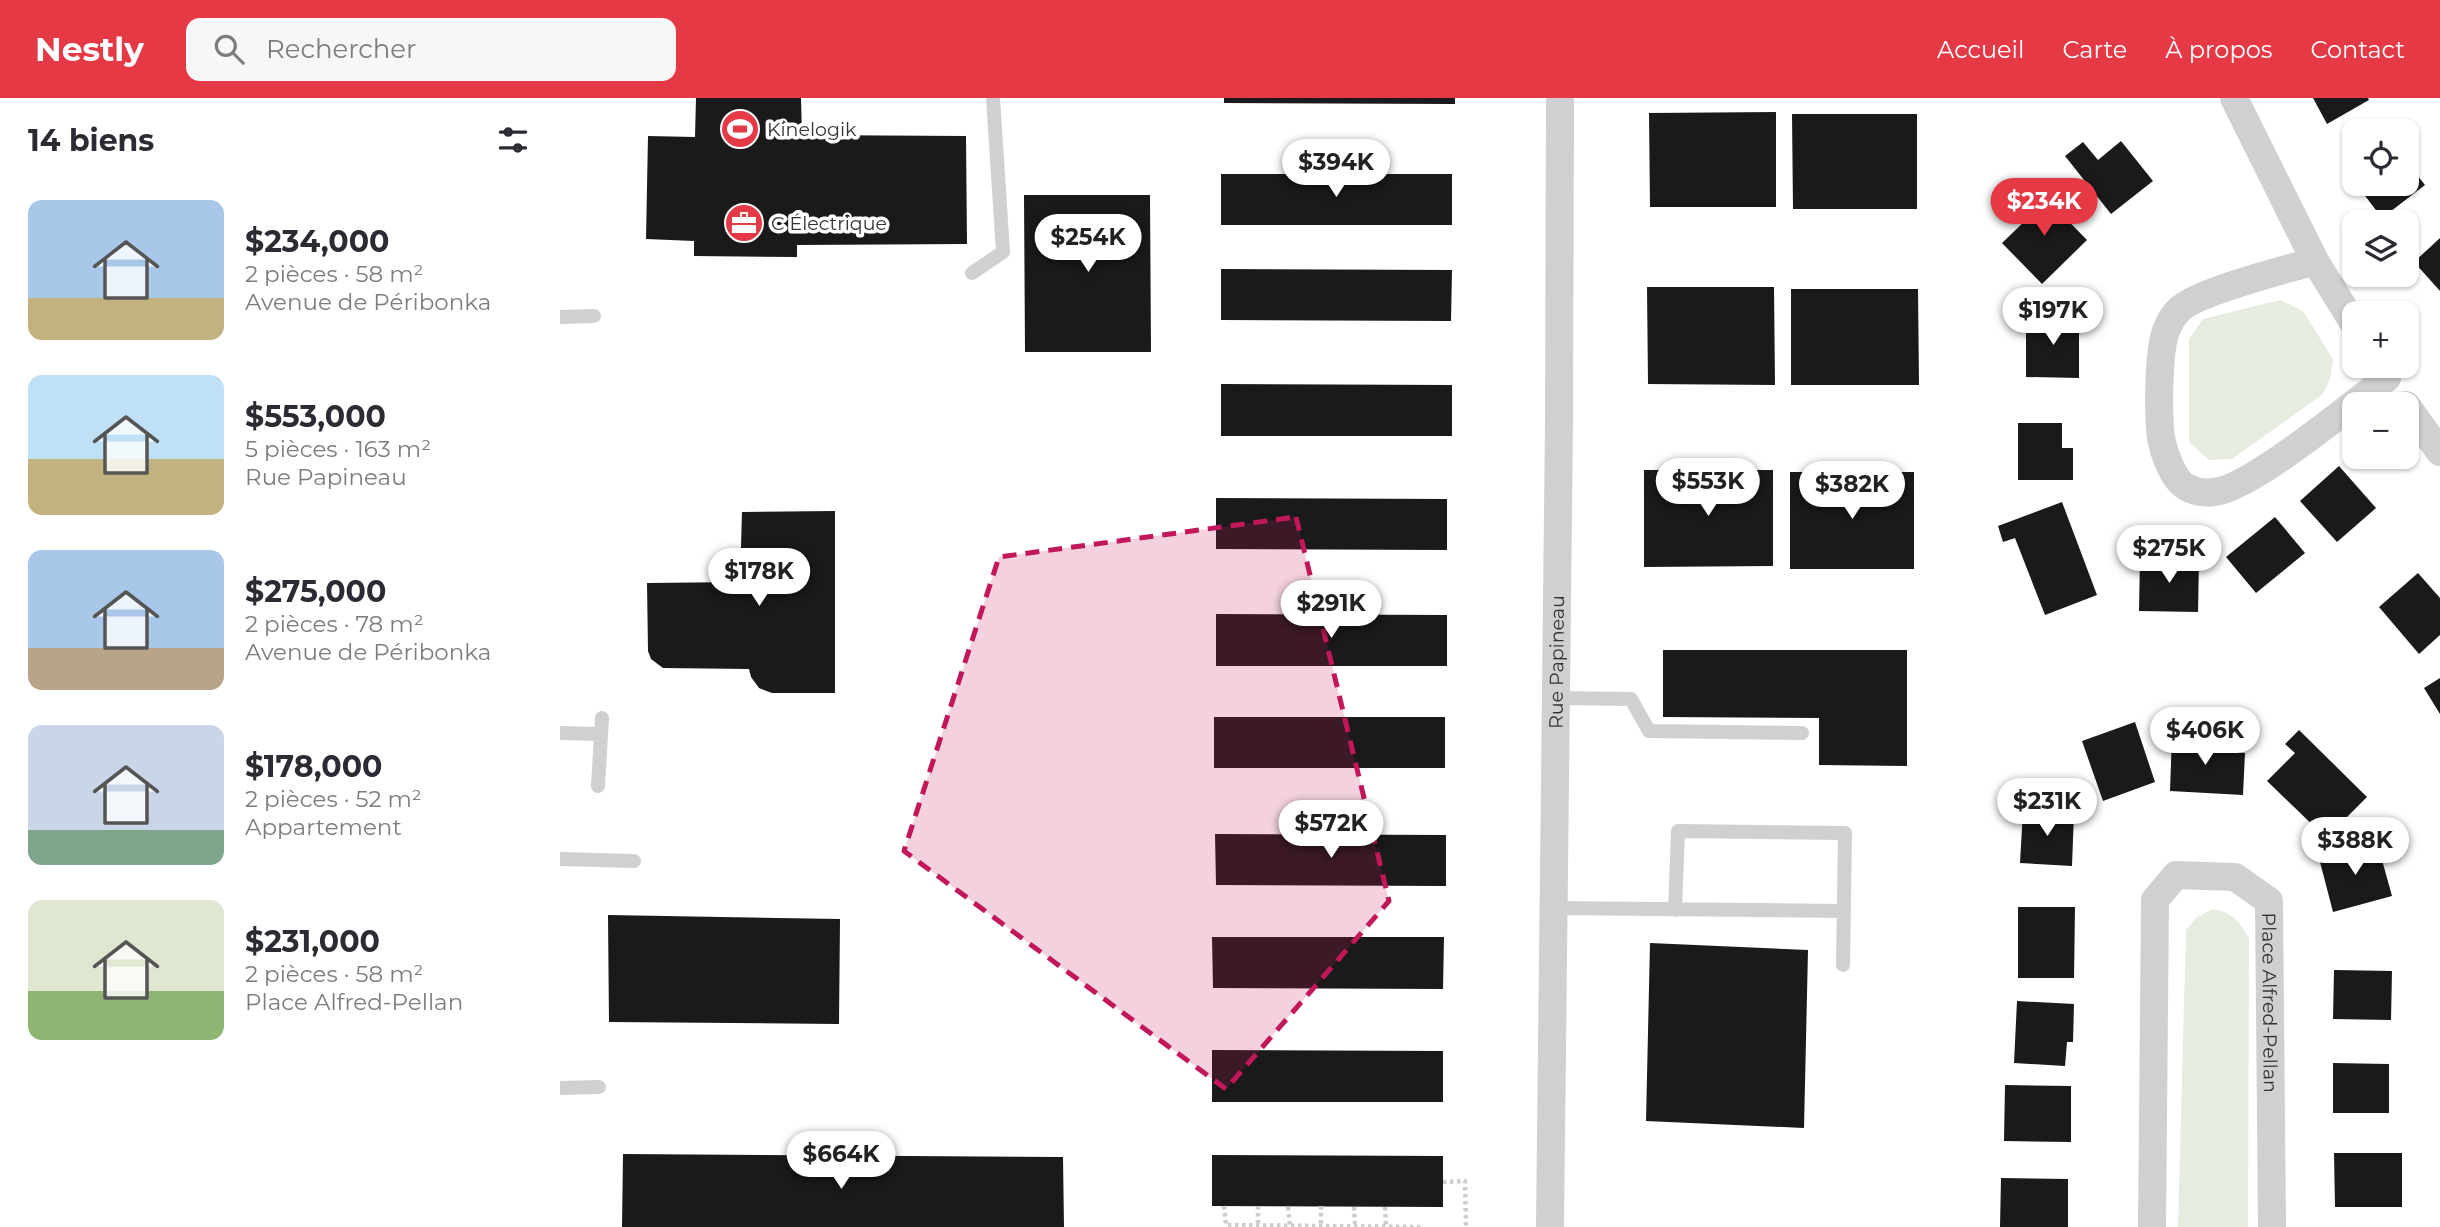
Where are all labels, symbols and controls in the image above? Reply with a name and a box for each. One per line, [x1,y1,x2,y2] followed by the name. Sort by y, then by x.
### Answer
[186,18,676,81] search box
[35,29,144,69] text: Nestly
[210,30,248,68] icon: search
[266,33,417,65] text: Rechercher
[1937,35,2024,64] text: Accueil
[2062,35,2127,64] text: Carte
[2165,35,2272,64] text: À propos
[2310,35,2405,64] text: Contact
[719,108,761,150] sports icon: Kinelogik
[767,118,857,141] place label: Kinelogik
[2342,119,2419,469] map controls
[2342,119,2419,196] button: locate
[494,121,532,159] icon: filters
[28,122,154,159] text: 14 biens
[1287,140,1385,199] pin: $394K
[1298,148,1374,176] text: $394K
[1995,178,2093,238] pin: $234K
[2007,187,2081,215] text: $234K
[723,202,765,244] office icon: C Électrique
[2342,210,2419,287] button: layers
[771,212,887,235] place label: C Électrique
[1039,214,1137,274] pin: $254K
[245,223,389,260] text: $234,000
[1051,223,1125,251] text: $254K
[84,228,168,312] icon: home
[245,260,423,288] text: 2 pièces · 58 m²
[245,288,491,316] text: Avenue de Péribonka
[2004,288,2102,347] pin: $197K
[2018,296,2088,324] text: $197K
[2342,301,2419,378] button: +
[2342,392,2419,469] button: −
[245,398,386,435] text: $553,000
[84,403,168,487] icon: home
[245,435,431,463] text: 5 pièces · 163 m²
[1659,458,1757,518] pin: $553K
[1803,462,1901,521] pin: $382K
[245,463,407,491] text: Rue Papineau
[1672,467,1744,495] text: $553K
[1815,470,1889,498] text: $382K
[2120,526,2218,585] pin: $275K
[2133,534,2205,562] text: $275K
[710,548,808,608] pin: $178K
[724,557,794,585] text: $178K
[245,573,386,610] text: $275,000
[84,578,168,662] icon: home
[1282,580,1380,640] pin: $291K
[1297,589,1365,617] text: $291K
[1544,595,1569,729] street label: Rue Papineau
[245,610,424,638] text: 2 pièces · 78 m²
[245,638,491,666] text: Avenue de Péribonka
[2156,708,2254,767] pin: $406K
[2166,716,2244,744] text: $406K
[245,748,382,785] text: $178,000
[84,753,168,837] icon: home
[1998,778,2096,838] pin: $231K
[245,785,422,813] text: 2 pièces · 52 m²
[2013,787,2081,815] text: $231K
[1282,800,1380,860] pin: $572K
[1295,809,1367,837] text: $572K
[245,813,402,841] text: Appartement
[2306,818,2404,877] pin: $388K
[2317,826,2393,854] text: $388K
[2258,912,2282,1093] street label: Place Alfred-Pellan
[245,923,380,960] text: $231,000
[84,928,168,1012] icon: home
[245,960,423,988] text: 2 pièces · 58 m²
[245,988,463,1016] text: Place Alfred-Pellan
[792,1132,890,1191] pin: $664K
[803,1140,879,1168] text: $664K

